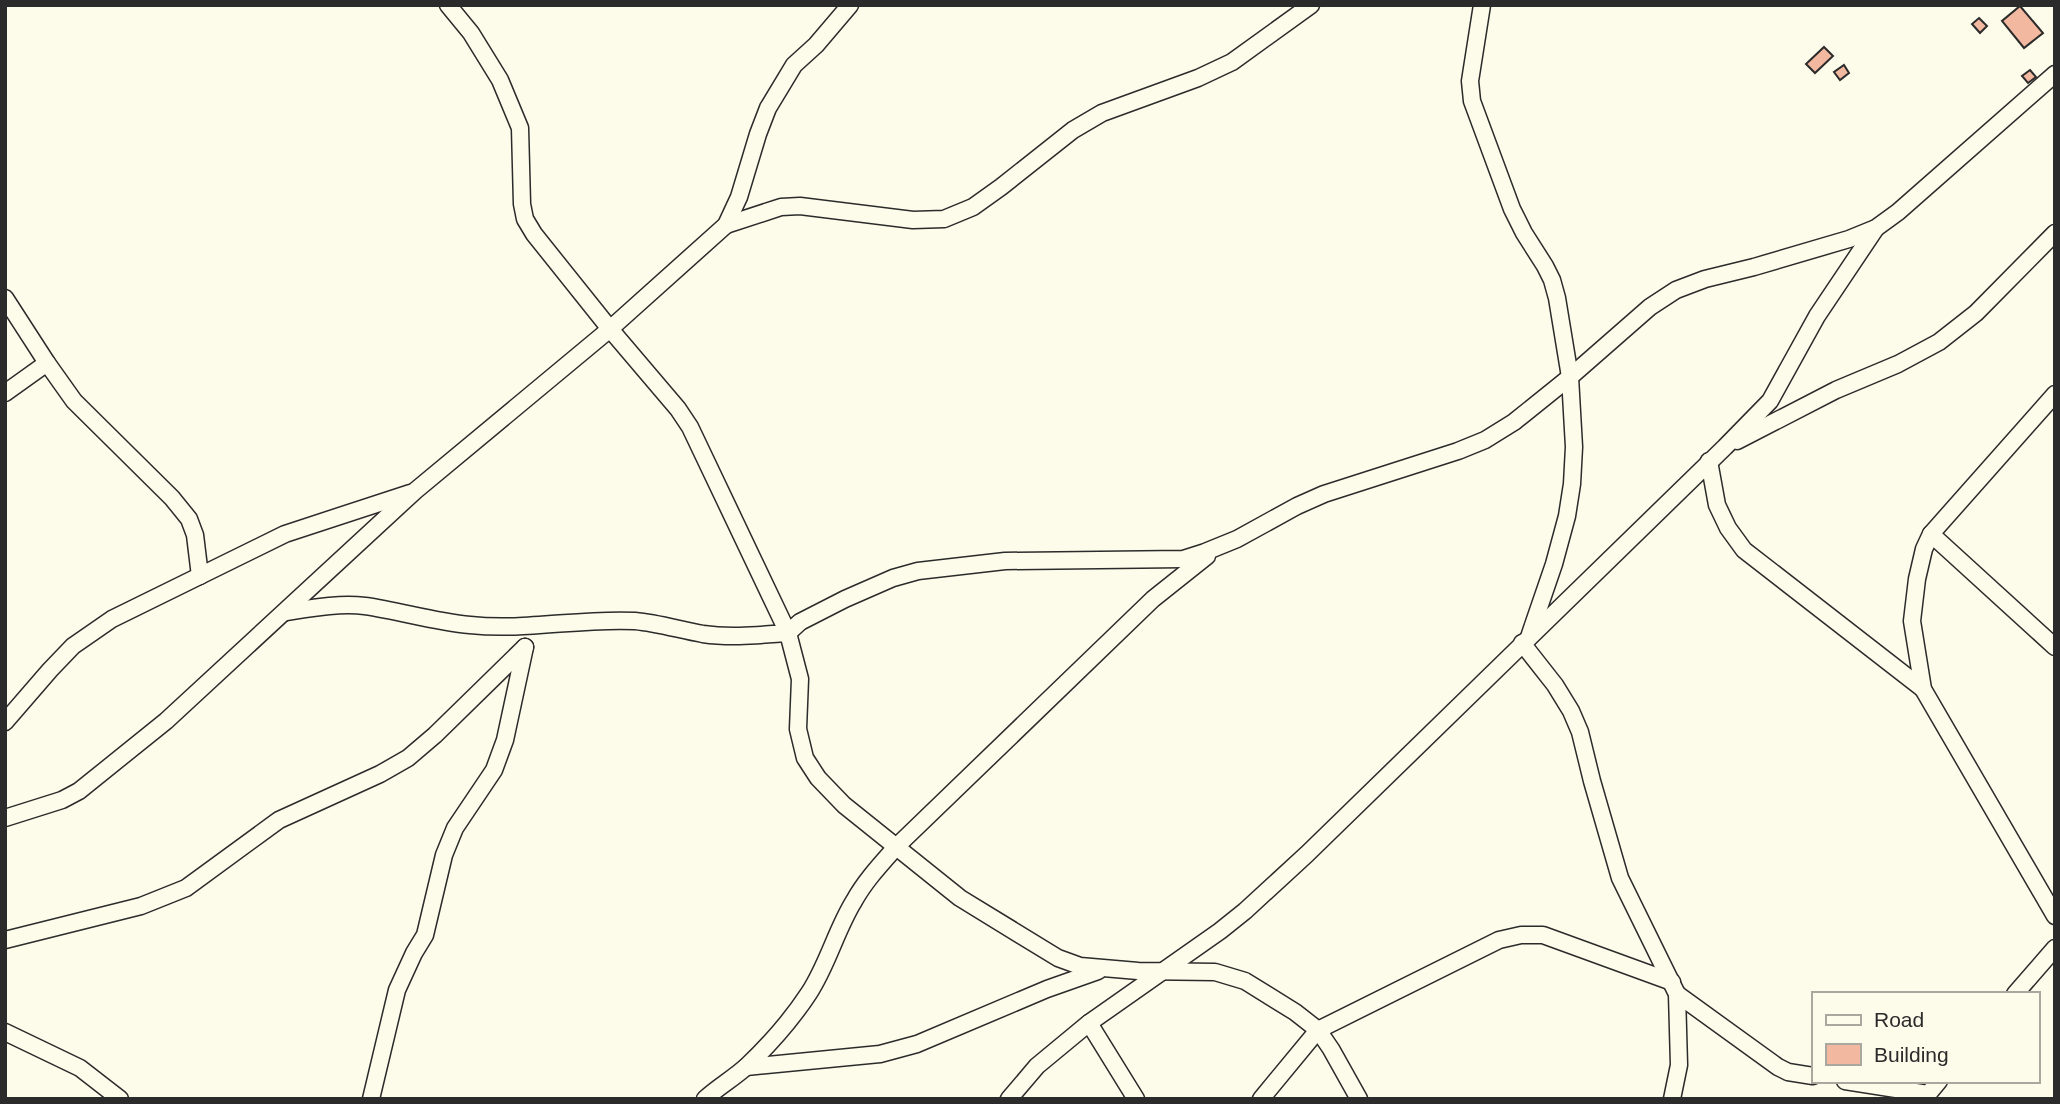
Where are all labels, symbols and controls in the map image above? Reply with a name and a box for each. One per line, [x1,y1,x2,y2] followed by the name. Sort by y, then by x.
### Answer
[1812,992,2039,1083] legend
[1874,1008,1924,1031] text: Road
[1874,1043,1949,1066] text: Building

